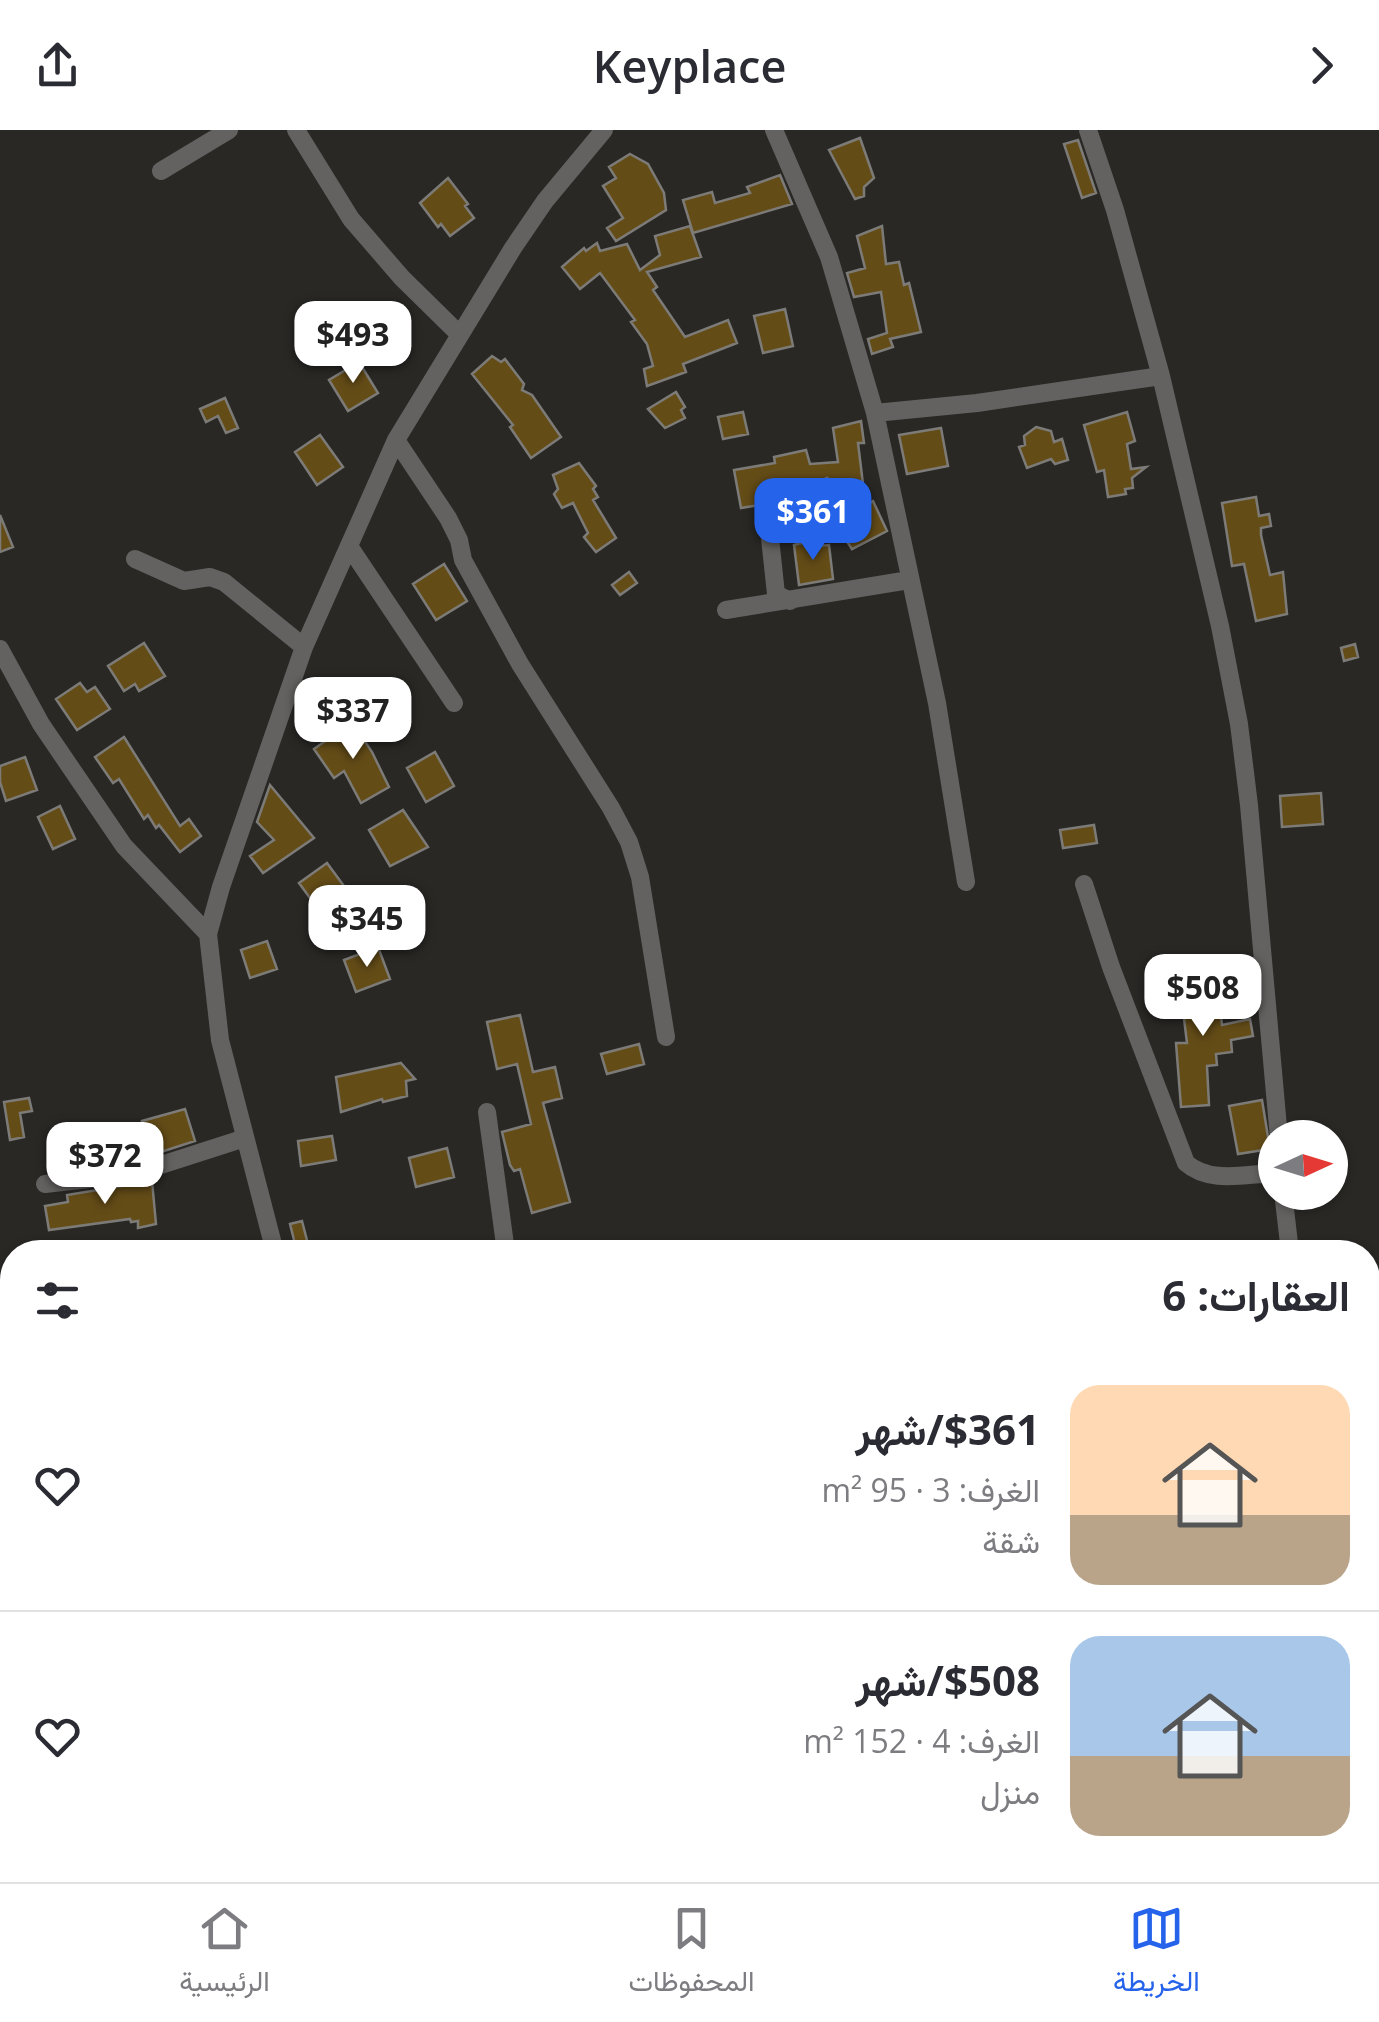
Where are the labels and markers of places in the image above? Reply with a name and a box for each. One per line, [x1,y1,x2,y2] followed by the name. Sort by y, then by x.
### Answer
[294,301,412,386] pin: $493
[754,478,872,563] pin: $361
[294,677,412,762] pin: $337
[308,885,426,970] pin: $345
[1144,954,1262,1039] pin: $508
[46,1122,164,1207] pin: $372

